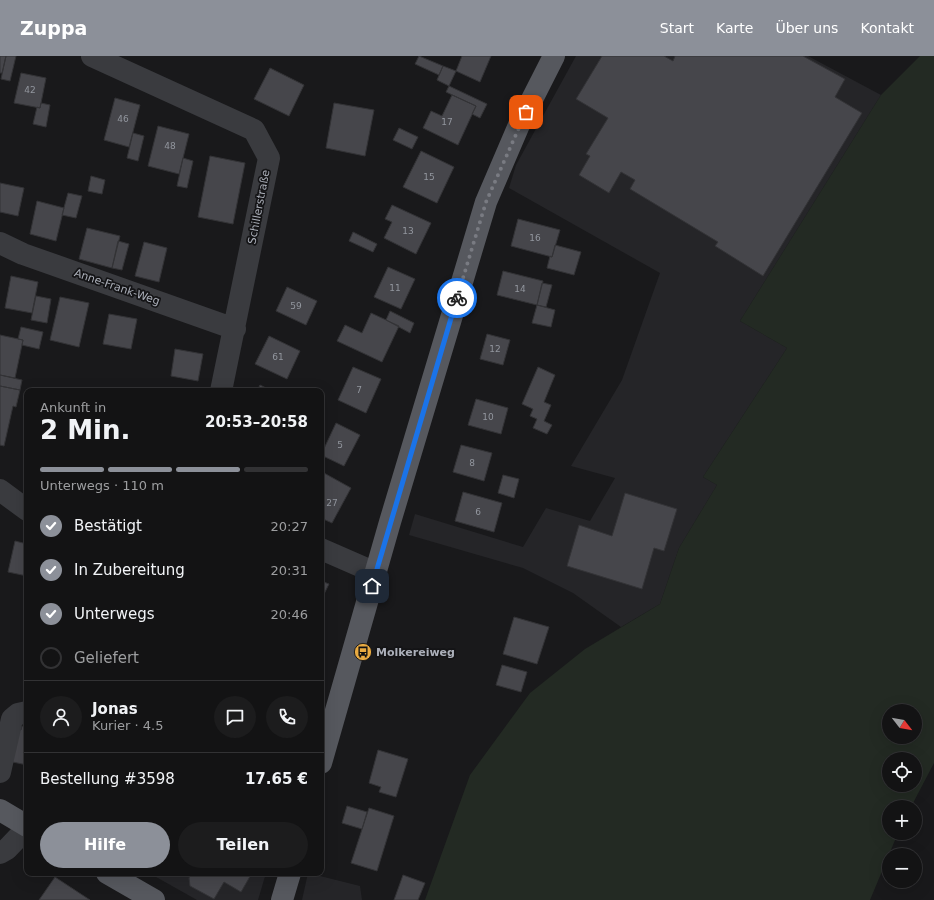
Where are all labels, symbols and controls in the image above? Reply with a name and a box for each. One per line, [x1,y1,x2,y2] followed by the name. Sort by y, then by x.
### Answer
[20,17,87,39] text: Zuppa
[660,20,694,36] text: Start
[716,20,753,36] text: Karte
[775,20,838,36] text: Über uns
[860,20,914,36] text: Kontakt
[24,85,36,95] house number: 42
[509,95,543,129] pin
[515,101,537,123] icon: bag
[117,114,129,124] house number: 46
[441,117,453,127] house number: 17
[164,141,176,151] house number: 48
[245,168,273,245] street label: Schillerstraße
[423,172,435,182] house number: 15
[402,226,414,236] house number: 13
[529,233,541,243] house number: 16
[72,266,162,308] street label: Anne-Frank-Weg
[437,278,477,318] courier
[389,283,401,293] house number: 11
[514,284,526,294] house number: 14
[446,287,468,309] icon: bike
[290,301,302,311] house number: 59
[489,344,501,354] house number: 12
[272,352,284,362] house number: 61
[356,385,362,395] house number: 7
[40,400,106,415] text: Ankunft in
[482,412,494,422] house number: 10
[205,413,308,431] text: 20:53–20:58
[40,415,130,445] text: 2 Min.
[337,440,343,450] house number: 5
[469,458,475,468] house number: 8
[40,478,164,493] text: Unterwegs · 110 m
[326,498,338,508] house number: 27
[475,507,481,517] house number: 6
[40,515,62,537] icon: check
[74,517,142,535] text: Bestätigt
[271,519,308,534] text: 20:27
[40,559,62,581] icon: check
[74,561,185,579] text: In Zubereitung
[271,563,308,578] text: 20:31
[355,569,389,603] pin
[361,575,383,597] icon: home
[40,603,62,625] icon: check
[74,605,155,623] text: Unterwegs
[271,607,308,622] text: 20:46
[353,642,373,662] bus stop icon: Molkereiweg
[376,646,455,659] place label: Molkereiweg
[74,649,139,667] text: Geliefert
[40,696,82,738] button: person
[214,696,256,738] button: chat
[266,696,308,738] button: phone
[92,700,138,718] text: Jonas
[882,704,922,744] north arrow
[882,704,922,888] map controls
[92,718,164,733] text: Kurier · 4.5
[882,752,922,792] button: locate
[40,770,175,788] text: Bestellung #3598
[245,770,308,788] text: 17.65 €
[882,800,922,840] button: +
[40,822,170,868] button: Hilfe
[178,822,308,868] button: Teilen
[882,848,922,888] button: −

